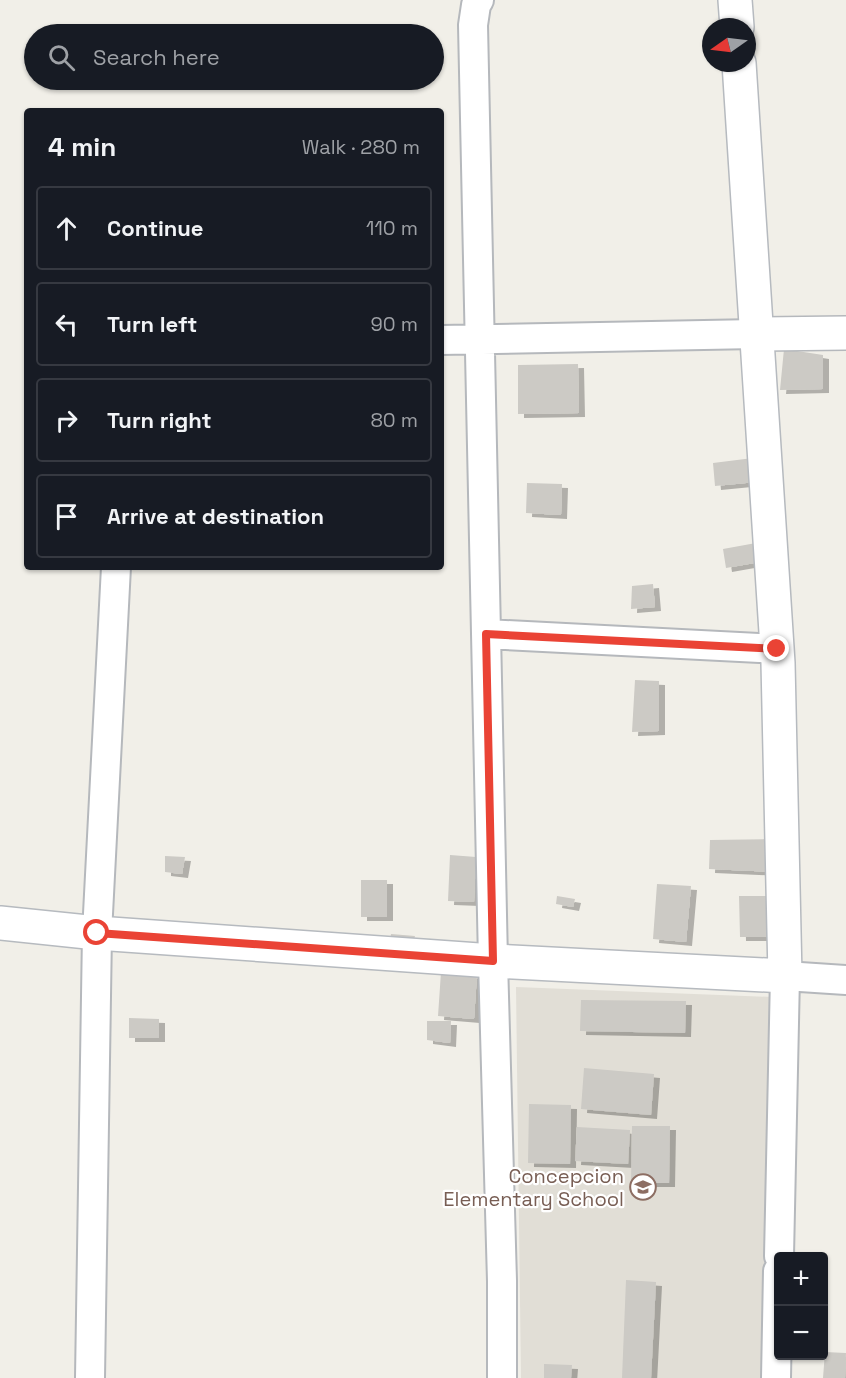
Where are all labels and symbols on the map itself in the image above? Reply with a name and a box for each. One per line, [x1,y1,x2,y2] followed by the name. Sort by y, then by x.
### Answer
[702,18,756,72] north arrow
[763,635,789,661] route end
[83,919,109,945] route start
[443,1163,624,1212] place label: Concepcion Elementary School
[628,1172,658,1202] school or university icon: Concepcion Elementary School

